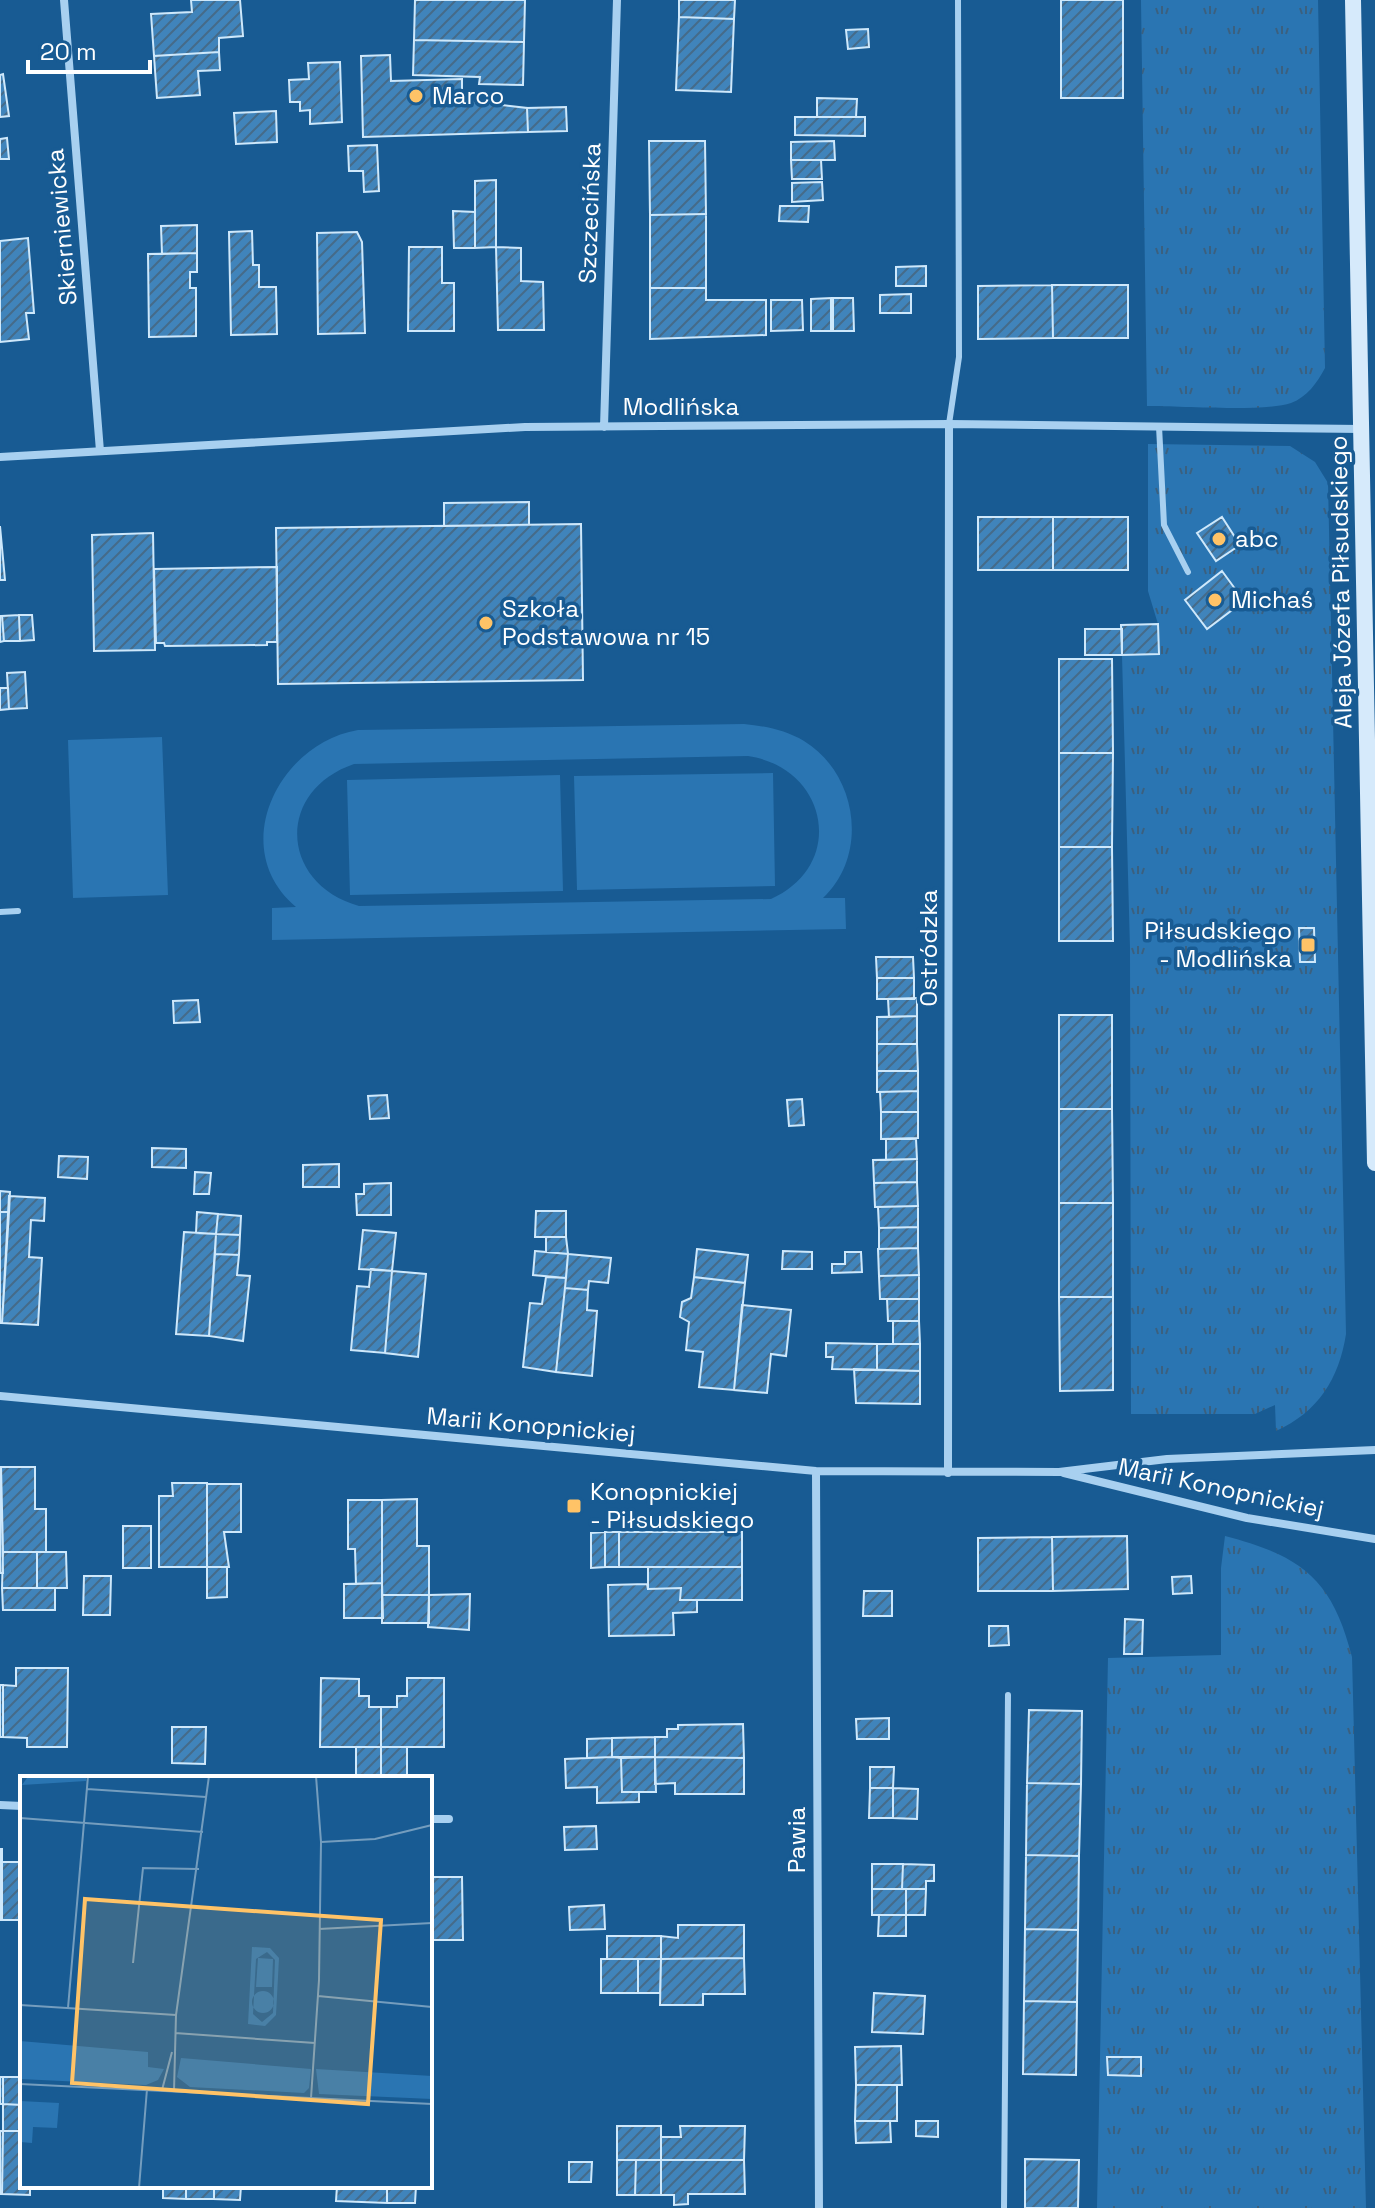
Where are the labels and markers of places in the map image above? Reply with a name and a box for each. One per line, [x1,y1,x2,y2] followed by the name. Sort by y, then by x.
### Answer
[432,80,504,111] place label: Marco
[407,87,425,105] marker: Marco
[1235,523,1279,554] place label: abc
[1210,530,1228,548] marker: abc
[1231,584,1313,615] place label: Michaś
[1206,591,1224,609] marker: Michaś
[502,593,710,652] place label: Szkoła Podstawowa nr 15
[477,614,495,632] marker: Szkoła Podstawowa nr 15
[1144,915,1292,974] place label: Piłsudskiego - Modlińska
[1299,936,1317,954] marker: Piłsudskiego - Modlińska
[590,1476,754,1535] place label: Konopnickiej - Piłsudskiego
[565,1497,583,1515] marker: Konopnickiej - Piłsudskiego

